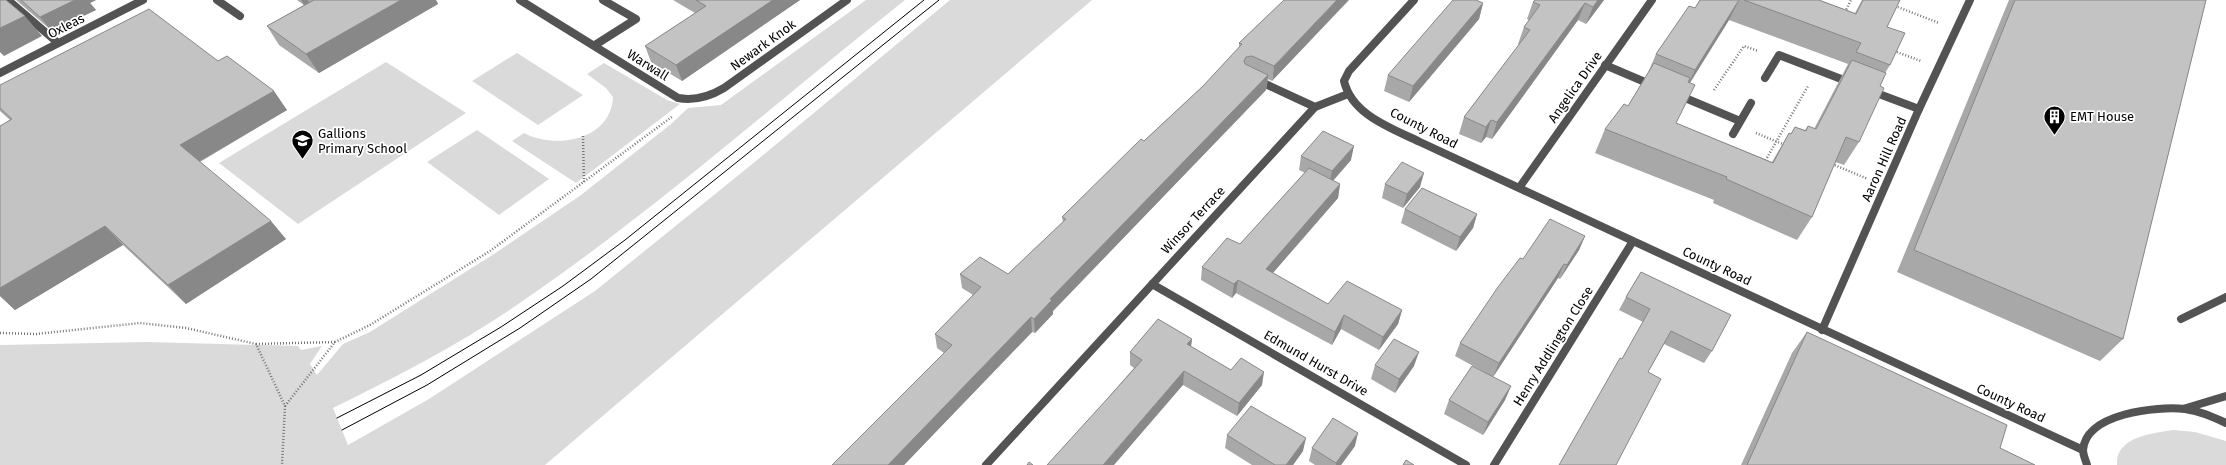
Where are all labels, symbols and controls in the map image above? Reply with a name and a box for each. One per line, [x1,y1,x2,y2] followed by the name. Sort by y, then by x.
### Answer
[45,10,87,42] street label: Oxleas
[728,16,799,74] street label: Newark Knok
[624,46,672,84] street label: Warwall
[1545,49,1605,125] street label: Angelica Drive
[2042,103,2068,136] building icon: EMT House
[1388,104,1460,152] street label: County Road
[2070,109,2134,124] place label: EMT House
[1859,114,1909,204] street label: Aaron Hill Road
[318,126,407,156] place label: Gallions Primary School
[290,127,316,160] school or university icon: Gallions Primary School
[1158,183,1228,257] street label: Winsor Terrace
[1680,244,1754,288] street label: County Road
[1510,283,1596,409] street label: Henry Addlington Close
[1261,327,1371,399] street label: Edmund Hurst Drive
[1974,381,2048,425] street label: County Road

